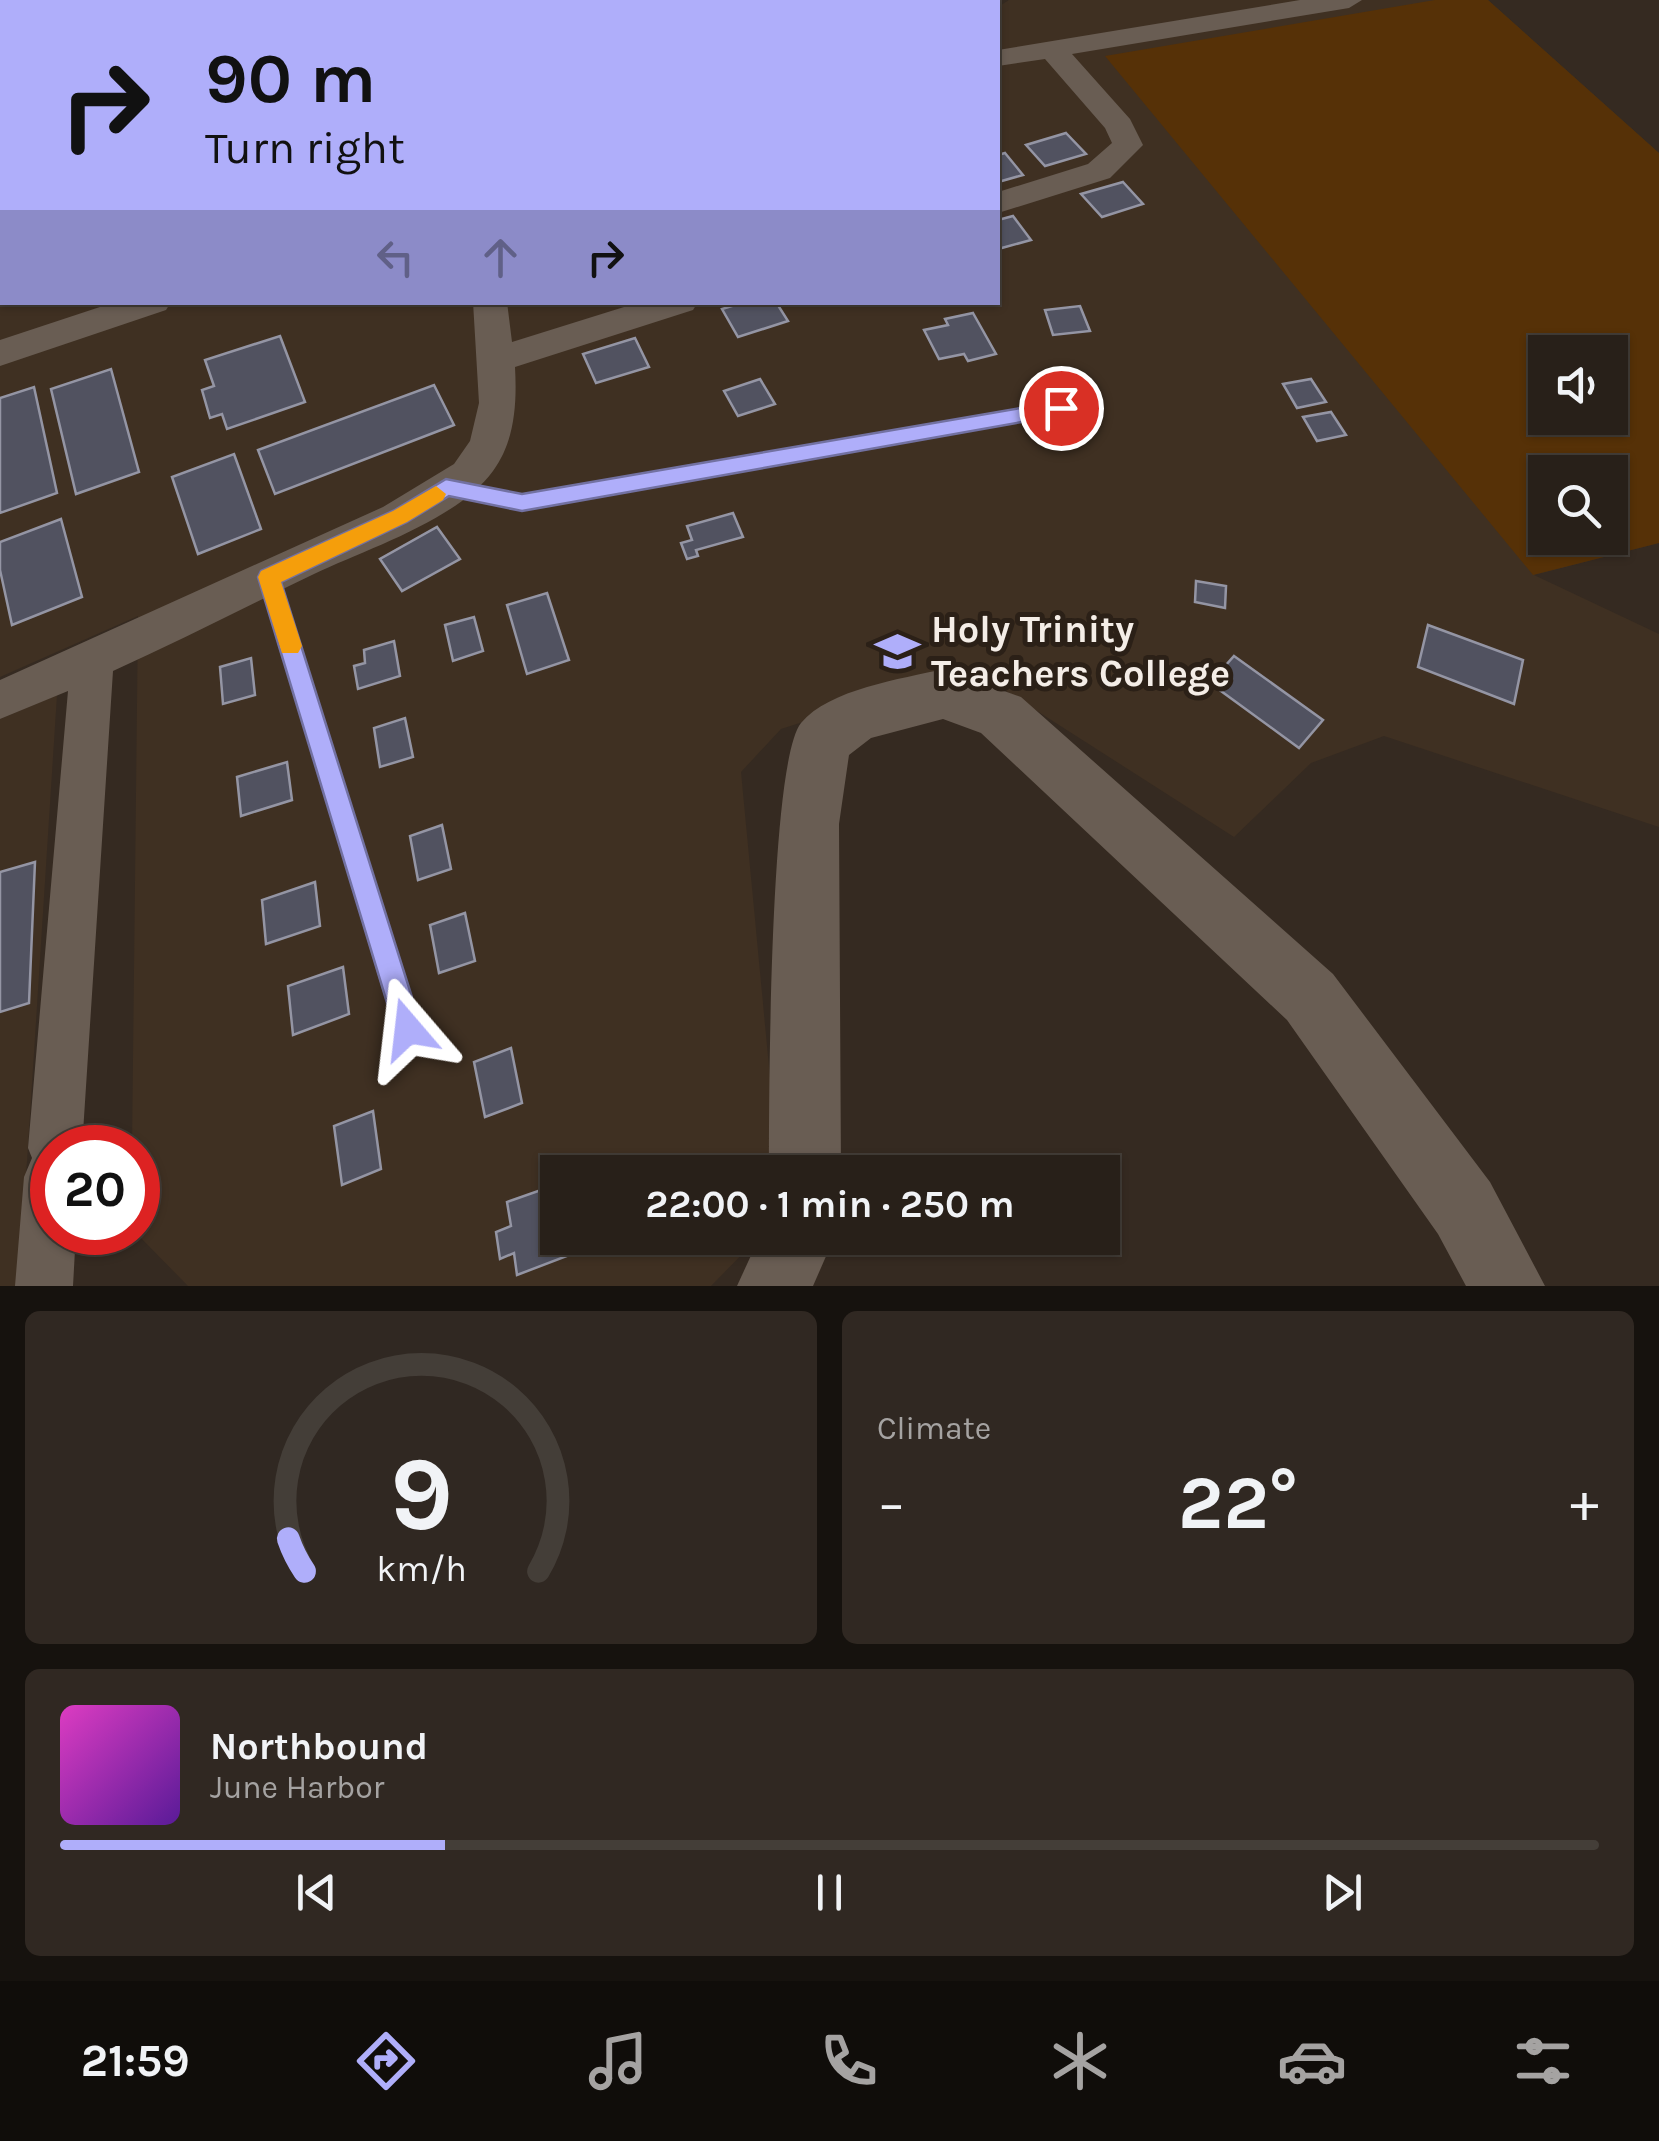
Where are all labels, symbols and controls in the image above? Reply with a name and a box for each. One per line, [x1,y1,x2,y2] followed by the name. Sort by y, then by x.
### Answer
[205,38,376,120] text: 90 m
[40,40,170,170] icon: right
[205,122,405,174] text: Turn right
[368,230,423,285] icon: left
[473,230,528,285] icon: ahead
[578,230,633,285] icon: right
[1528,335,1628,555] map controls
[1528,335,1628,435] button: sound
[1019,366,1104,451] pin
[1034,381,1089,436] icon: arrive
[1528,455,1628,555] button: search
[931,607,1230,696] place label: Holy Trinity Teachers College
[874,627,922,675] school or university icon: Holy Trinity Teachers College
[356,977,460,1081] position arrow
[30,1125,160,1255] speed limit sign: 20
[645,1182,1015,1227] text: 22:00 · 1 min · 250 m
[877,1410,991,1447] text: Climate
[389,1434,453,1555] text: 9
[1178,1459,1298,1547] text: 22°
[877,1471,906,1535] text: −
[1570,1471,1599,1535] text: +
[376,1548,466,1590] text: km/h
[210,1724,428,1769] text: Northbound
[210,1769,384,1806] text: June Harbor
[289,1865,344,1920] icon: previous
[802,1865,857,1920] icon: pause
[1315,1865,1370,1920] icon: next
[351,2026,421,2096] icon: directions
[583,2026,653,2096] icon: music
[814,2026,884,2096] icon: phone
[1045,2026,1115,2096] icon: climate
[1277,2026,1347,2096] icon: car
[1508,2026,1578,2096] icon: filters
[81,2035,190,2087] text: 21:59

